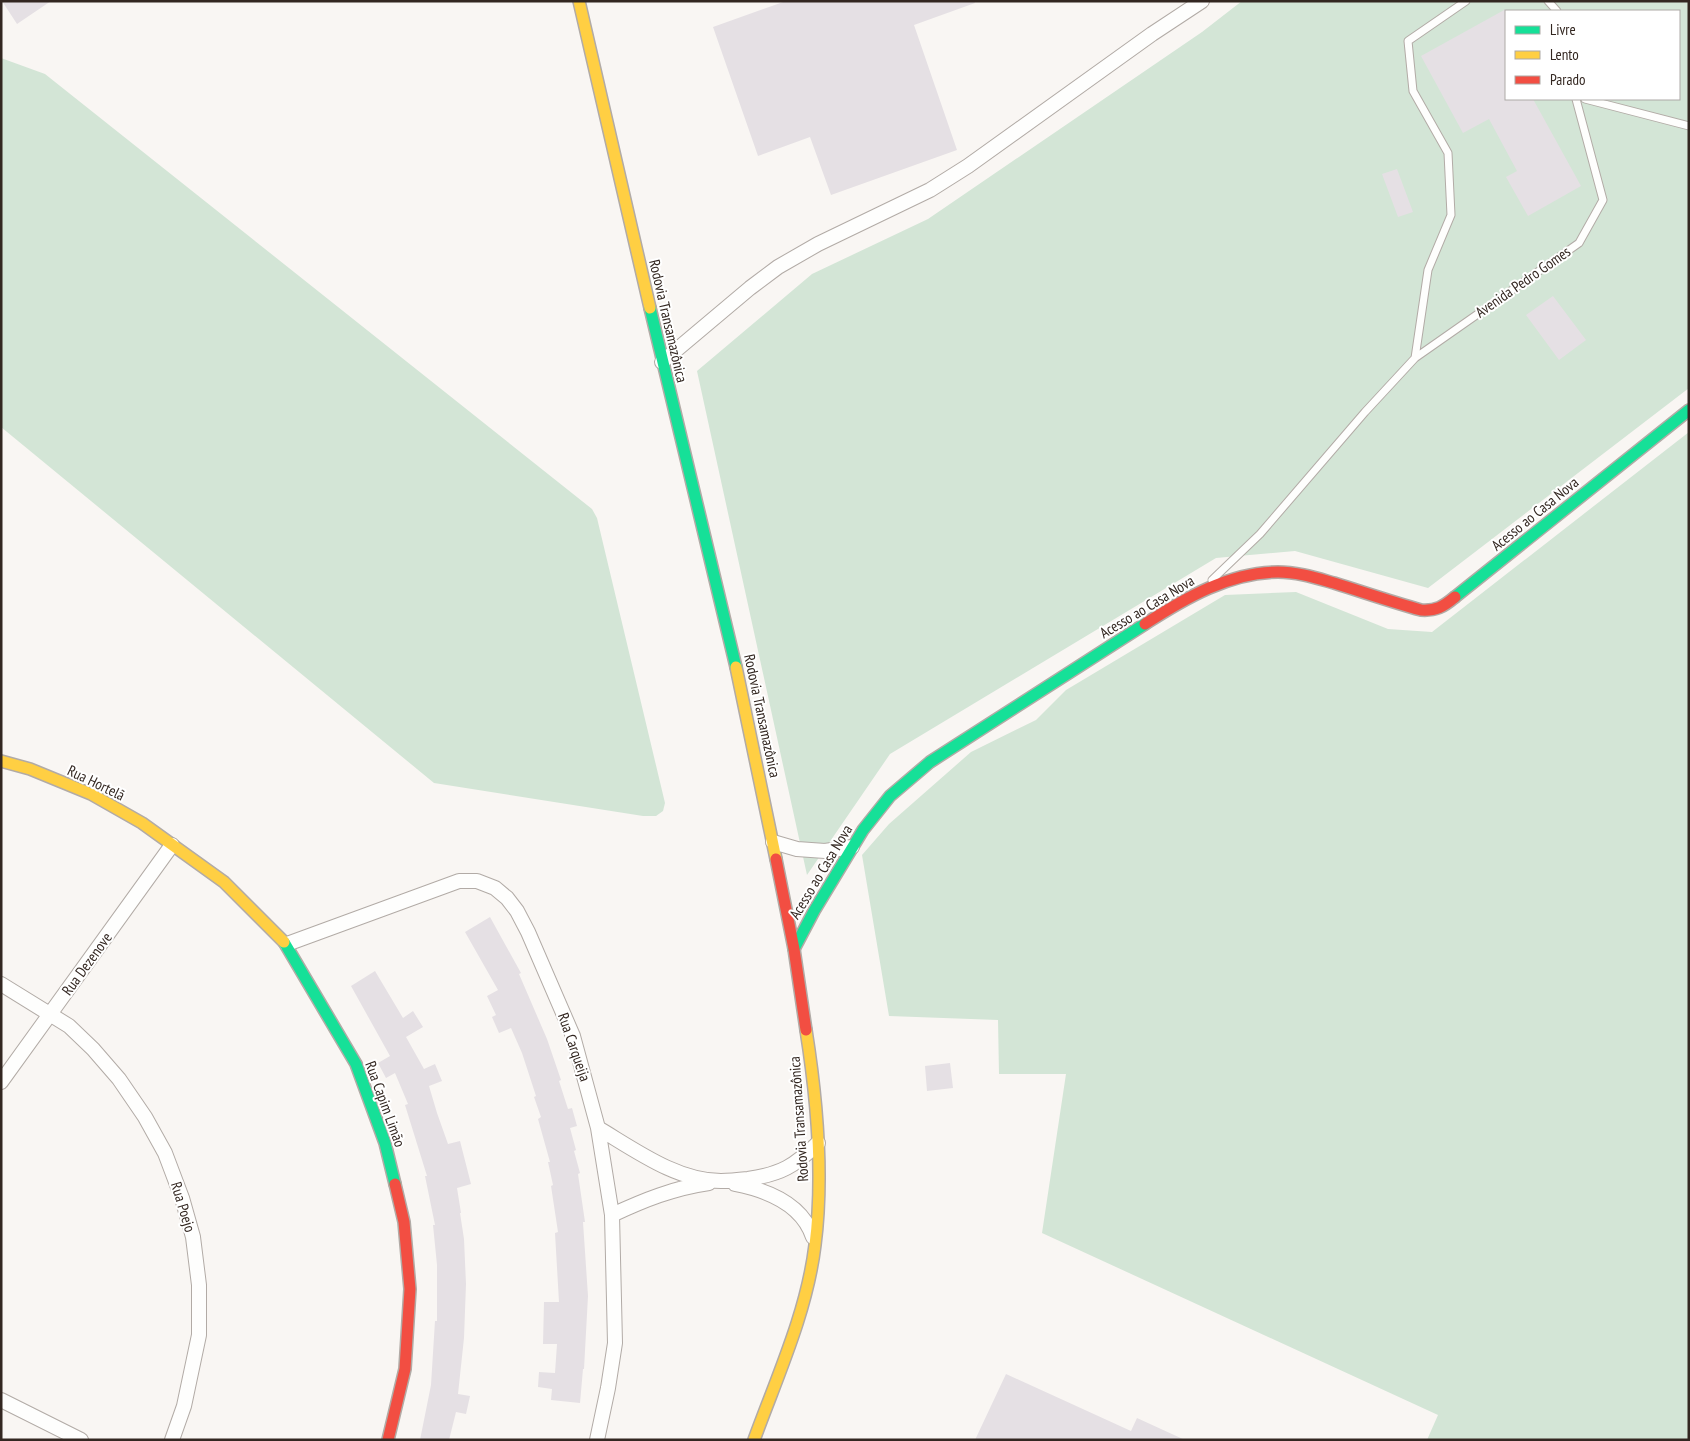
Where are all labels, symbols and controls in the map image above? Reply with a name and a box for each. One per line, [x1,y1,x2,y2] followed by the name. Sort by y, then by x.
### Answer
[1505,10,1680,100] legend
[1550,20,1576,39] text: Livre
[1550,45,1579,64] text: Lento
[1550,70,1585,89] text: Parado
[1471,242,1574,321] street label: Avenida Pedro Gomes
[645,258,692,384] street label: Rodovia Transamazônica
[1487,473,1582,555] street label: Acesso ao Casa Nova
[1096,571,1197,642] street label: Acesso ao Casa Nova
[740,652,785,779] street label: Rodovia Transamazônica
[64,761,128,805] street label: Rua Hortelã
[785,821,856,922] street label: Acesso ao Casa Nova
[57,929,116,999] street label: Rua Dezenove
[554,1010,595,1084] street label: Rua Carqueija
[785,1056,812,1182] street label: Rodovia Transamazônica
[361,1058,410,1149] street label: Rua Capim Limão
[167,1179,200,1234] street label: Rua Poejo

